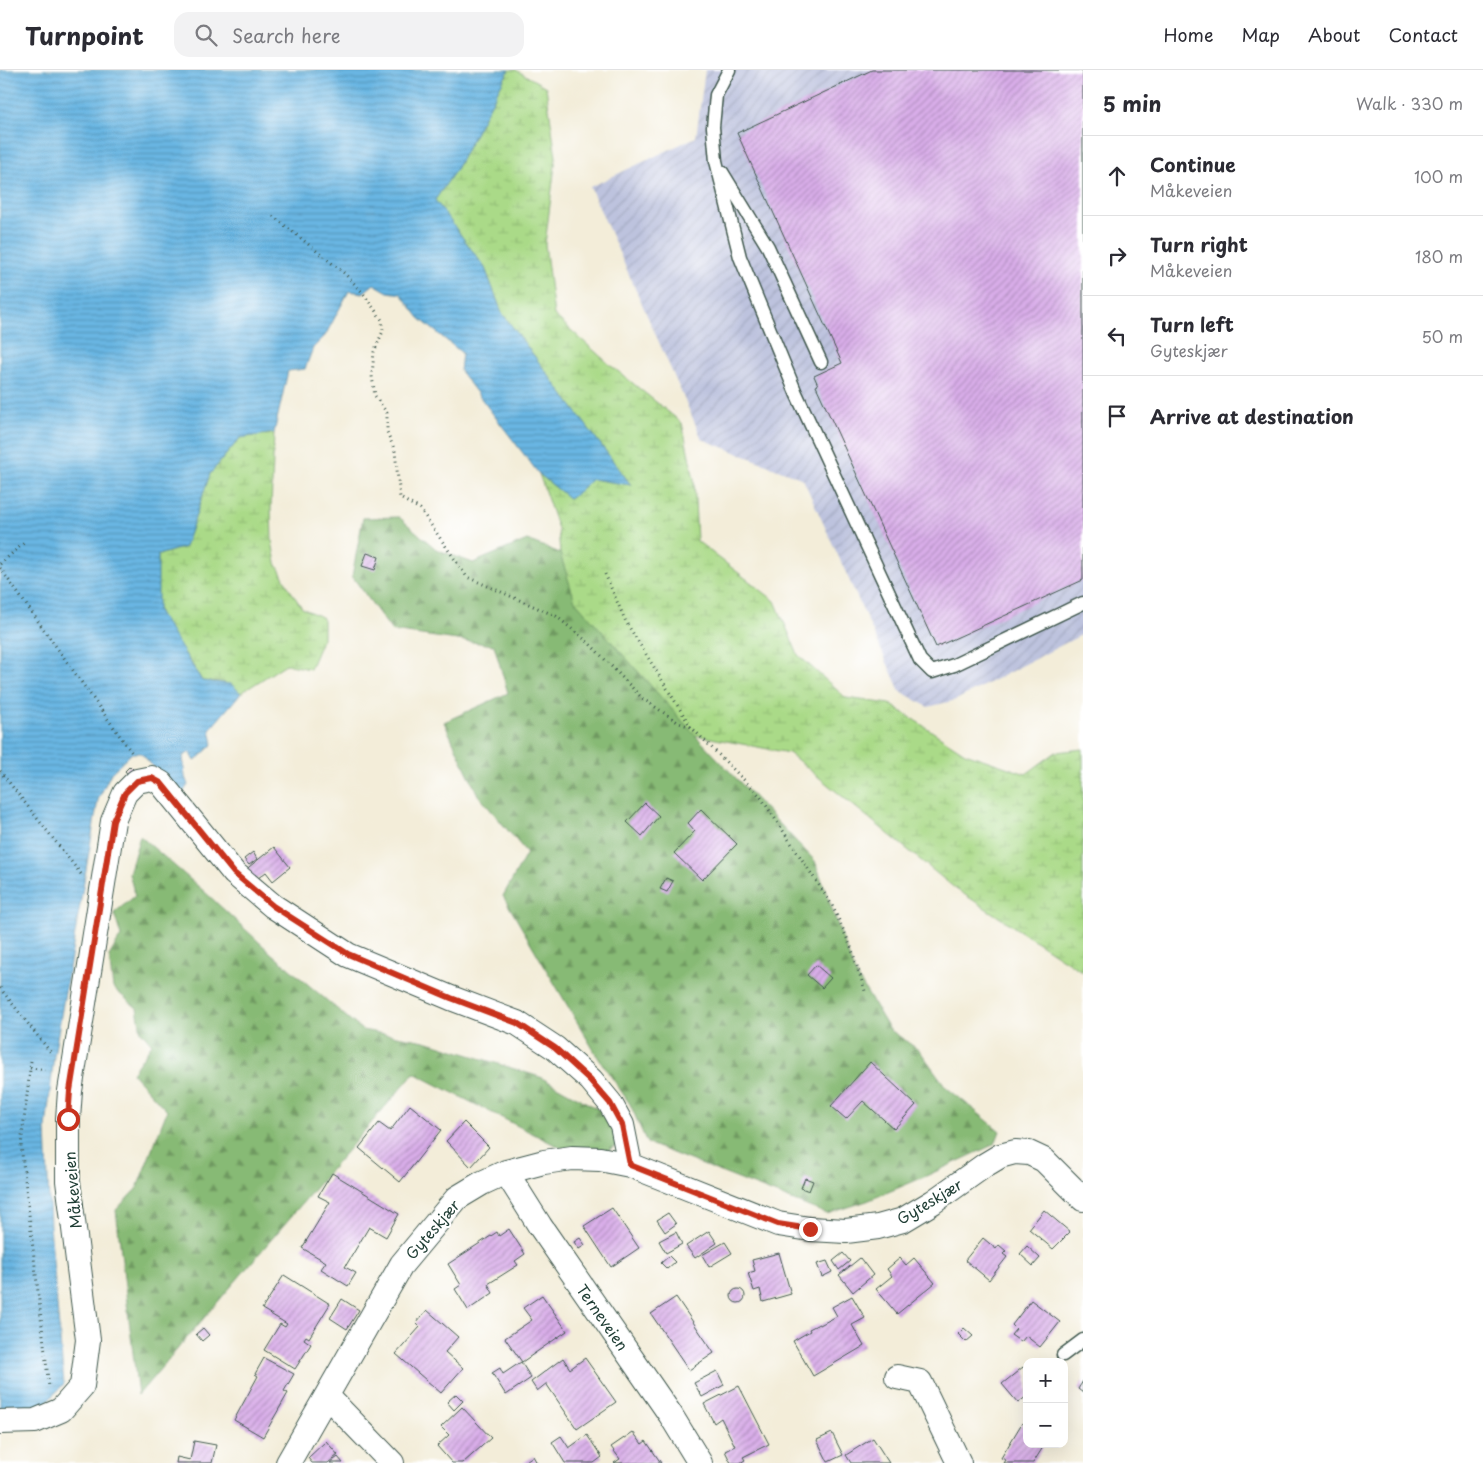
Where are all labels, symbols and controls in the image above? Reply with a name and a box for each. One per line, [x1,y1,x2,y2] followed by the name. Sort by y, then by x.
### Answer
[174,12,524,57] search box
[25,17,144,53] text: Turnpoint
[192,21,220,49] icon: search
[232,21,341,49] text: Search here
[1163,21,1213,48] text: Home
[1241,21,1280,48] text: Map
[1308,21,1360,48] text: About
[1388,21,1458,48] text: Contact
[1103,87,1161,119] text: 5 min
[1356,91,1463,115] text: Walk · 330 m
[1150,150,1236,178] text: Continue
[1103,162,1131,190] icon: ahead
[1414,164,1463,188] text: 100 m
[1150,178,1232,202] text: Måkeveien
[1150,230,1248,258] text: Turn right
[1103,242,1131,270] icon: right
[1415,244,1463,268] text: 180 m
[1150,258,1232,282] text: Måkeveien
[1150,310,1234,338] text: Turn left
[1103,322,1131,350] icon: left
[1422,324,1463,348] text: 50 m
[1150,338,1228,362] text: Gyteskjær
[1103,402,1131,430] icon: arrive
[1150,402,1354,430] text: Arrive at destination
[57,1108,80,1131] route start
[57,1151,87,1229] street label: Måkeveien
[892,1172,966,1230] street label: Gyteskjær
[399,1194,465,1264] street label: Gyteskjær
[799,1218,822,1241] route end
[572,1279,634,1355] street label: Terneveien
[1023,1358,1068,1448] map controls
[1023,1358,1068,1403] button: +
[1023,1403,1068,1448] button: −

